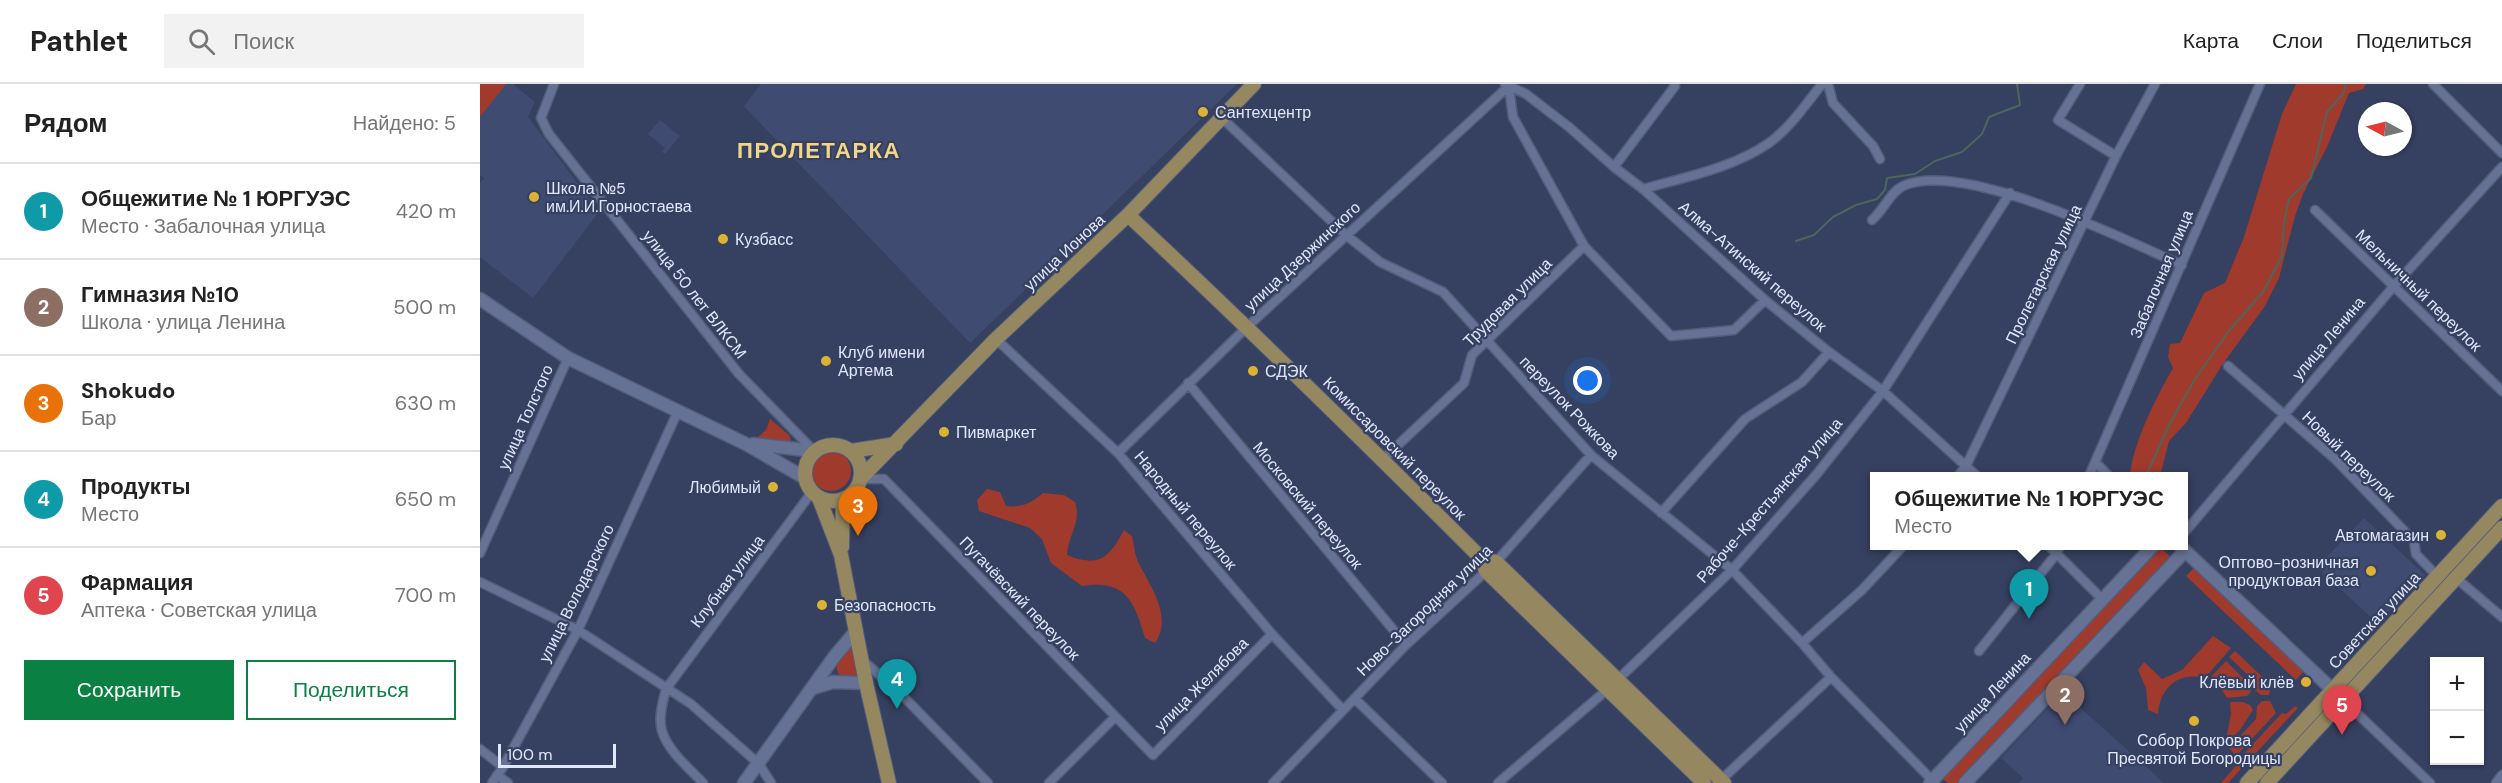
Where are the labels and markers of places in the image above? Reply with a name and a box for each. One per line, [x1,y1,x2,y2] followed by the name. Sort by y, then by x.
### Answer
[1215,102,1311,123] place label: Сантехцентр
[1196,105,1210,119] marker: Сантехцентр
[546,178,692,217] place label: Школа №5 им.И.И.Горностаева
[527,190,541,204] marker: Школа №5 им.И.И.Горностаева
[735,229,793,250] place label: Кузбасс
[716,232,730,246] marker: Кузбасс
[838,342,925,381] place label: Клуб имени Артема
[819,354,833,368] marker: Клуб имени Артема
[1265,361,1309,382] place label: СДЭК
[1246,364,1260,378] marker: СДЭК
[956,422,1037,443] place label: Пивмаркет
[937,425,951,439] marker: Пивмаркет
[689,477,761,498] place label: Любимый
[766,480,780,494] marker: Любимый
[838,486,878,536] pin: 3
[2335,525,2429,546] place label: Автомагазин
[2434,528,2448,542] marker: Автомагазин
[2219,552,2359,591] place label: Оптово-розничная продуктовая база
[2364,564,2378,578] marker: Оптово-розничная продуктовая база
[2010,570,2048,619] pin: 1
[834,595,936,616] place label: Безопасность
[815,598,829,612] marker: Безопасность
[878,660,916,709] pin: 4
[2199,672,2294,693] place label: Клёвый клёв
[2299,675,2313,689] marker: Клёвый клёв
[2046,676,2084,725] pin: 2
[2322,686,2362,735] pin: 5
[2187,714,2201,728] marker: Собор Покрова Пресвятой Богородицы
[2107,730,2281,769] place label: Собор Покрова Пресвятой Богородицы

